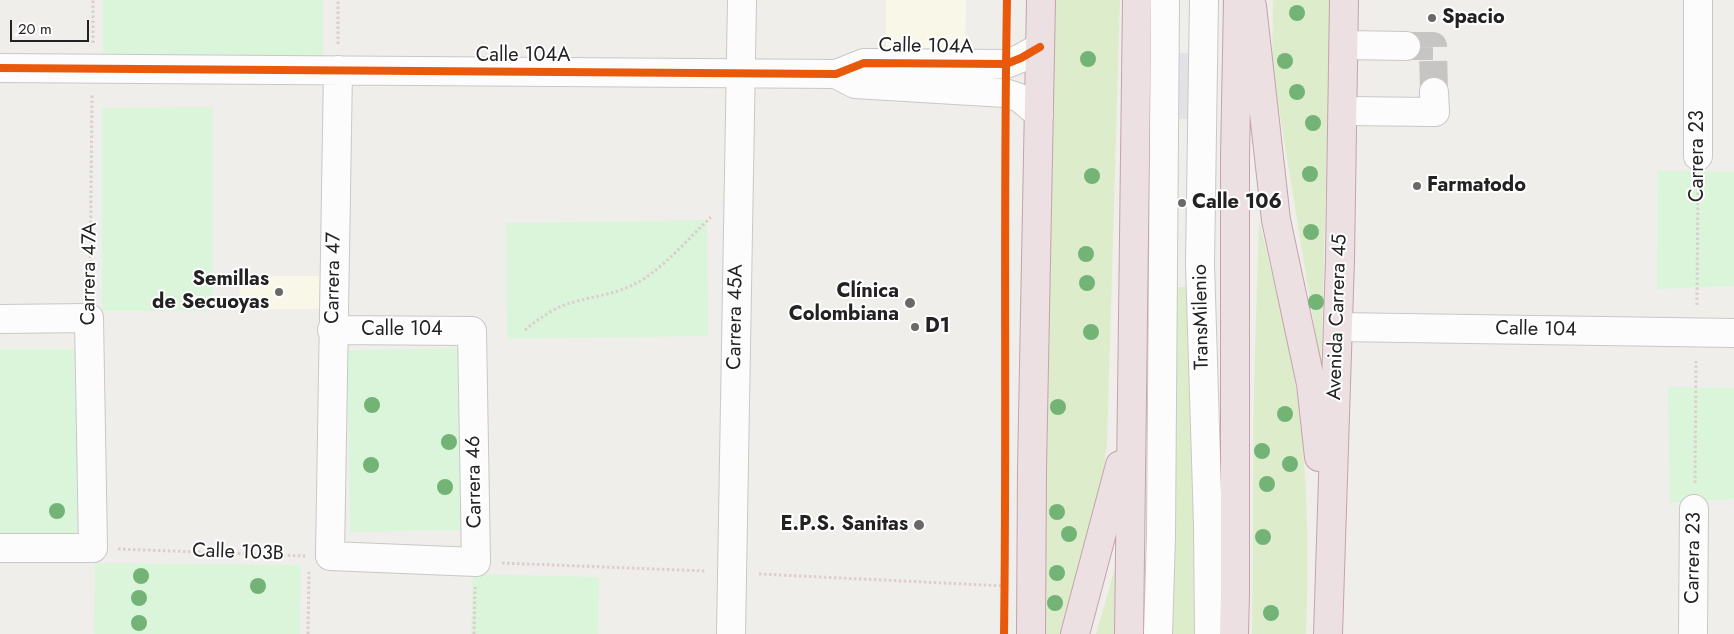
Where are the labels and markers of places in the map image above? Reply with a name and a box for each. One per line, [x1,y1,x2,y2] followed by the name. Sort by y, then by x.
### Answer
[1442,6,1505,30] place label: Spacio
[1426,12,1438,24] marker: Spacio
[1427,174,1526,198] place label: Farmatodo
[1411,180,1423,192] marker: Farmatodo
[1192,191,1282,215] place label: Calle 106
[1176,197,1188,209] marker: Calle 106
[152,268,269,315] place label: Semillas de Secuoyas
[789,280,899,327] place label: Clínica Colombiana
[273,286,285,298] marker: Semillas de Secuoyas
[903,296,917,310] marker: Clínica Colombiana
[925,315,950,339] place label: D1
[909,321,921,333] marker: D1
[781,513,908,537] place label: E.P.S. Sanitas
[912,518,926,532] marker: E.P.S. Sanitas

